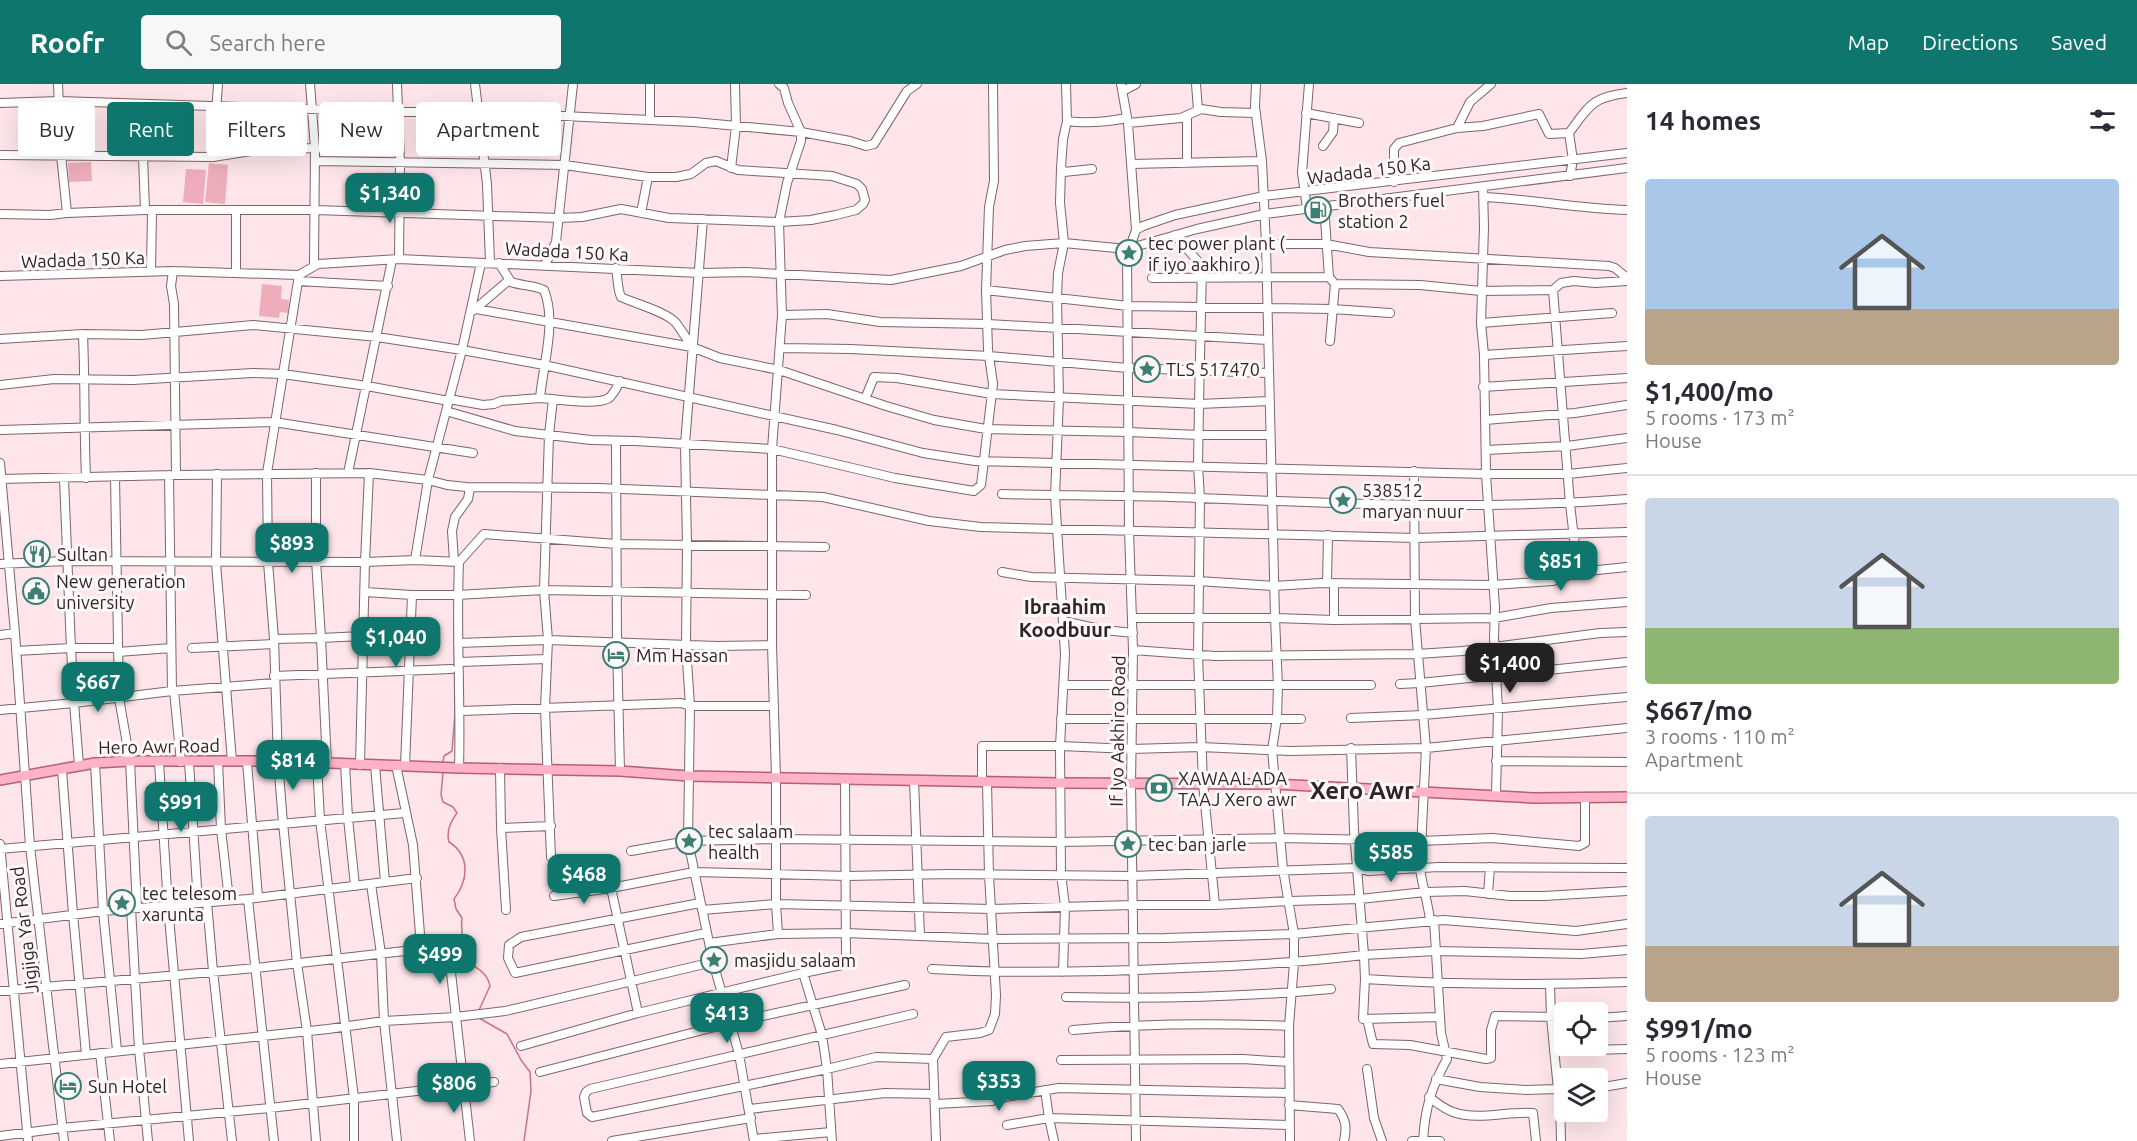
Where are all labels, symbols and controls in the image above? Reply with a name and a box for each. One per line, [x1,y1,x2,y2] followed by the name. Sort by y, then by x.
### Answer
[141,15,561,69] search box
[162,26,195,59] icon: search
[30,27,105,58] text: Roofr
[210,30,326,55] text: Search here
[1848,30,1889,54] text: Map
[1922,30,2018,54] text: Directions
[2051,30,2107,54] text: Saved
[18,102,95,156] chip: Buy
[107,102,194,156] chip: Rent
[206,102,307,156] chip: Filters
[319,102,404,156] chip: New
[416,102,561,156] chip: Apartment
[2086,104,2119,137] icon: filters
[1645,106,1761,135] text: 14 homes
[1306,153,1432,187] street label: Wadada 150 Ka
[341,173,439,224] pin: $1,340
[359,181,421,204] text: $1,340
[1338,190,1445,231] place label: Brothers fuel station 2
[1303,195,1333,225] fuel station icon: Brothers fuel station 2
[1828,218,1936,326] icon: home
[1148,233,1285,275] place label: tec power plant ( if iyo aakhiro )
[505,238,629,264] street label: Wadada 150 Ka
[1114,238,1144,268] place icon: tec power plant ( if iyo aakhiro )
[21,247,145,271] street label: Wadada 150 Ka
[1132,354,1162,384] place icon: TLS 517470
[1166,359,1260,379] place label: TLS 517470
[1645,377,1774,406] text: $1,400/mo
[1645,406,1795,429] text: 5 rooms · 173 m²
[1645,429,1702,452] text: House
[1362,480,1464,521] place label: 538512 maryan nuur
[1328,485,1358,515] place icon: 538512 maryan nuur
[256,523,328,574] pin: $893
[269,531,315,554] text: $893
[1828,537,1936,645] icon: home
[22,539,52,569] restaurant icon: Sultan
[1525,541,1597,592] pin: $851
[57,544,108,564] place label: Sultan
[1538,549,1584,572] text: $851
[56,571,186,612] place label: New generation university
[21,576,51,606] public building icon: New generation university
[1019,595,1112,641] district label: Ibraahim Koodbuur
[347,617,445,668] pin: $1,040
[365,625,427,648] text: $1,040
[601,640,631,670] hotel icon: Mm Hassan
[1461,643,1559,694] pin: $1,400
[636,645,728,665] place label: Mm Hassan
[1479,651,1541,674] text: $1,400
[1106,655,1128,807] street label: If Iyo Aakhiro Road
[62,662,134,713] pin: $667
[75,670,121,693] text: $667
[1645,696,1753,725] text: $667/mo
[1645,725,1795,748] text: 3 rooms · 110 m²
[98,735,220,757] street label: Hero Awr Road
[257,740,329,791] pin: $814
[270,748,316,771] text: $814
[1645,748,1743,771] text: Apartment
[1178,768,1297,809] place label: XAWAALADA TAAJ Xero awr
[1144,773,1174,803] bank icon: XAWAALADA TAAJ Xero awr
[1310,777,1414,804] district label: Xero Awr
[145,782,217,833] pin: $991
[158,790,204,813] text: $991
[708,821,793,862] place label: tec salaam health
[674,826,704,856] place icon: tec salaam health
[1113,829,1143,859] place icon: tec ban jarle
[1355,832,1427,883] pin: $585
[1148,834,1247,854] place label: tec ban jarle
[1368,840,1414,863] text: $585
[548,854,620,905] pin: $468
[1828,855,1936,963] icon: home
[561,862,607,885] text: $468
[6,865,42,995] street label: Jigjiga Yar Road
[142,883,237,924] place label: tec telesom xarunta
[107,888,137,918] place icon: tec telesom xarunta
[404,934,476,985] pin: $499
[417,942,463,965] text: $499
[699,945,729,975] place icon: masjidu salaam
[734,950,856,970] place label: masjidu salaam
[691,993,763,1044] pin: $413
[704,1001,750,1024] text: $413
[1554,1002,1608,1122] map controls
[1554,1002,1608,1056] button: locate
[1645,1014,1753,1043] text: $991/mo
[1645,1043,1795,1066] text: 5 rooms · 123 m²
[963,1061,1035,1112] pin: $353
[418,1063,490,1114] pin: $806
[1645,1066,1702,1089] text: House
[1554,1068,1608,1122] button: layers
[976,1069,1022,1092] text: $353
[53,1071,83,1101] hotel icon: Sun Hotel
[431,1071,477,1094] text: $806
[88,1076,167,1096] place label: Sun Hotel

